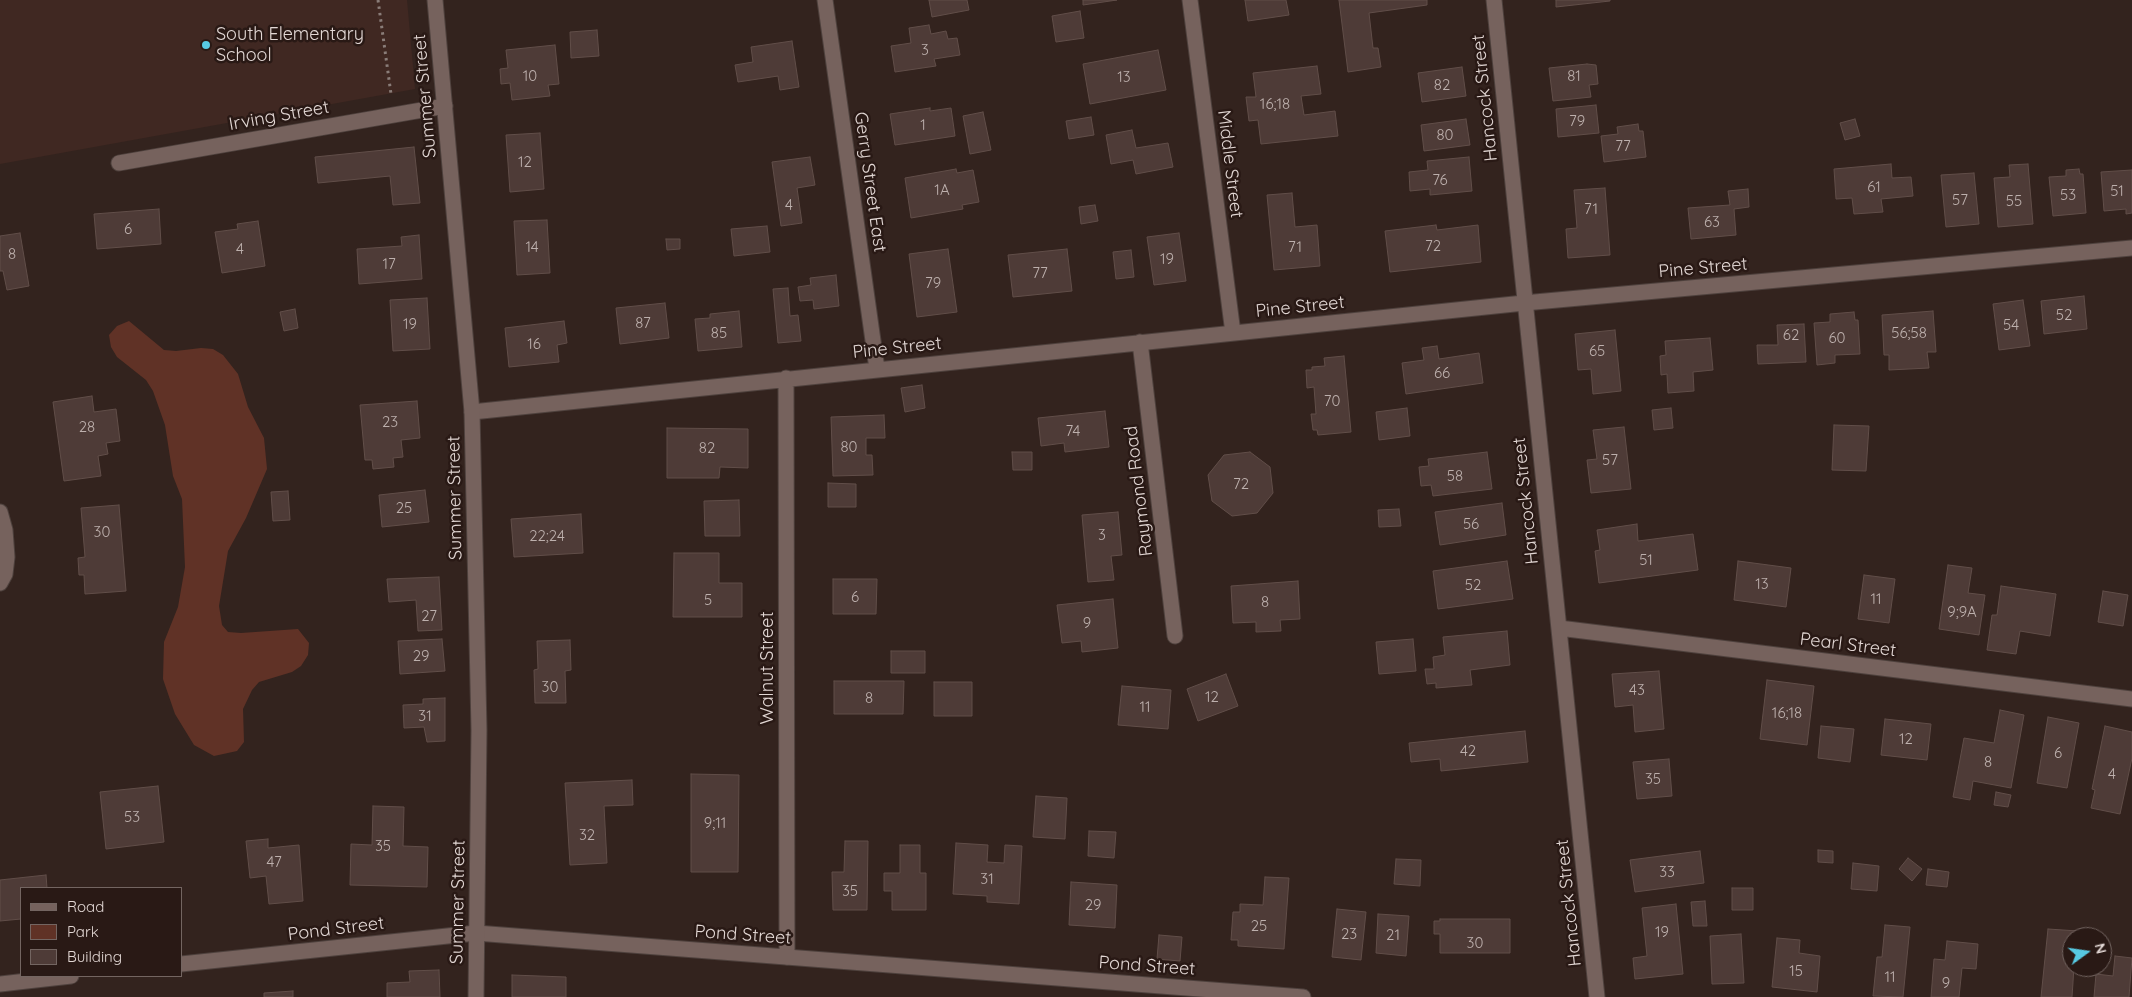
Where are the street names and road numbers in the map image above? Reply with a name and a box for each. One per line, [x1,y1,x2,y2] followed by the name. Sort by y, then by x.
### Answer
[409,33,441,159] street label: Summer Street
[1468,33,1502,163] street label: Hancock Street
[227,97,331,135] street label: Irving Street
[1213,109,1247,219] street label: Middle Street
[849,110,891,254] street label: Gerry Street East
[1658,253,1748,283] street label: Pine Street
[1254,292,1346,322] street label: Pine Street
[851,333,943,363] street label: Pine Street
[1120,424,1158,558] street label: Raymond Road
[443,436,467,560] street label: Summer Street
[1509,436,1543,566] street label: Hancock Street
[757,611,779,725] street label: Walnut Street
[1799,628,1897,662] street label: Pearl Street
[1552,838,1586,968] street label: Hancock Street
[446,840,470,964] street label: Summer Street
[287,912,385,946] street label: Pond Street
[694,921,792,949] street label: Pond Street
[1098,952,1196,980] street label: Pond Street

